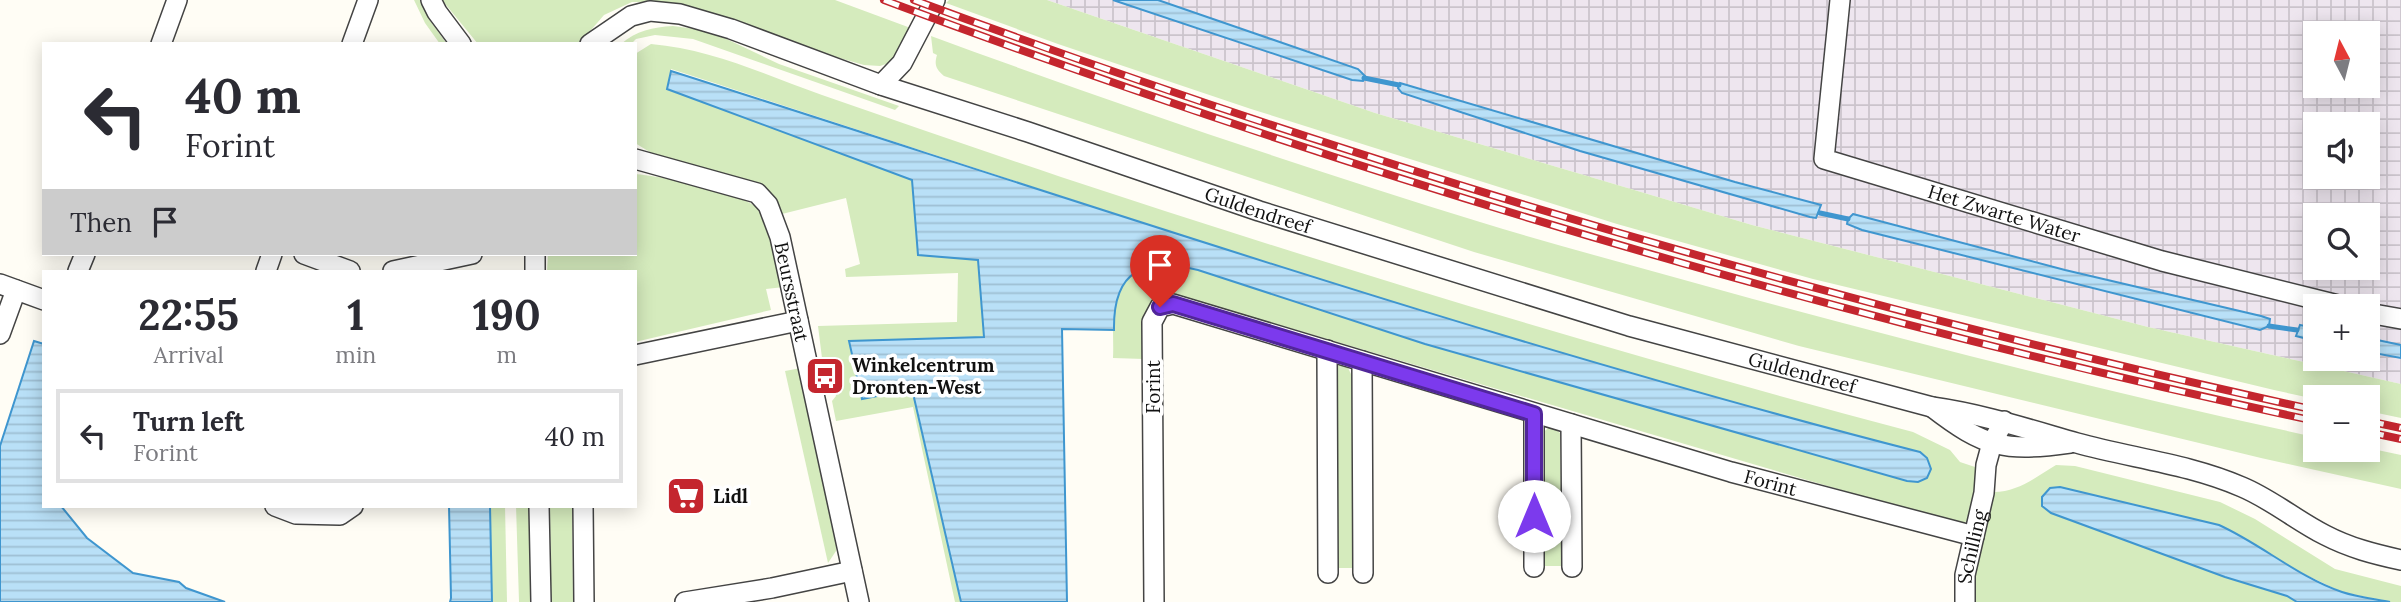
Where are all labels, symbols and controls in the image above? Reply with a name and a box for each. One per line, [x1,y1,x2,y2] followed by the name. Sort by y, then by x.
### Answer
[2303,21,2380,98] north arrow
[2303,21,2380,462] map controls
[185,64,301,126] text: 40 m
[70,70,161,161] icon: left
[2303,112,2380,189] button: sound
[185,125,275,166] text: Forint
[1925,179,2084,248] street label: Het Zwarte Water
[1202,181,1316,239] street label: Guldendreef
[146,203,184,241] icon: arrive
[2303,203,2380,280] button: search
[70,206,132,239] text: Then
[1130,235,1190,307] pin
[769,239,814,344] street label: Beursstraat
[1141,246,1179,284] icon: arrive
[138,288,239,342] text: 22:55
[347,288,364,342] text: 1
[473,288,541,342] text: 190
[2303,294,2380,371] button: +
[154,340,224,369] text: Arrival
[335,340,376,369] text: min
[496,340,517,369] text: m
[1746,346,1860,399] street label: Guldendreef
[852,353,995,399] place label: Winkelcentrum Dronten-West
[804,355,846,397] bus stop icon: Winkelcentrum Dronten-West
[1141,360,1165,414] street label: Forint
[2303,385,2380,462] button: −
[133,405,244,438] text: Turn left
[74,417,112,455] icon: left
[545,420,605,453] text: 40 m
[133,438,198,467] text: Forint
[1742,464,1800,501] street label: Forint
[665,475,707,517] supermarket icon: Lidl
[1497,479,1571,553] position arrow
[713,484,748,508] place label: Lidl
[1953,507,1992,584] street label: Schilling

